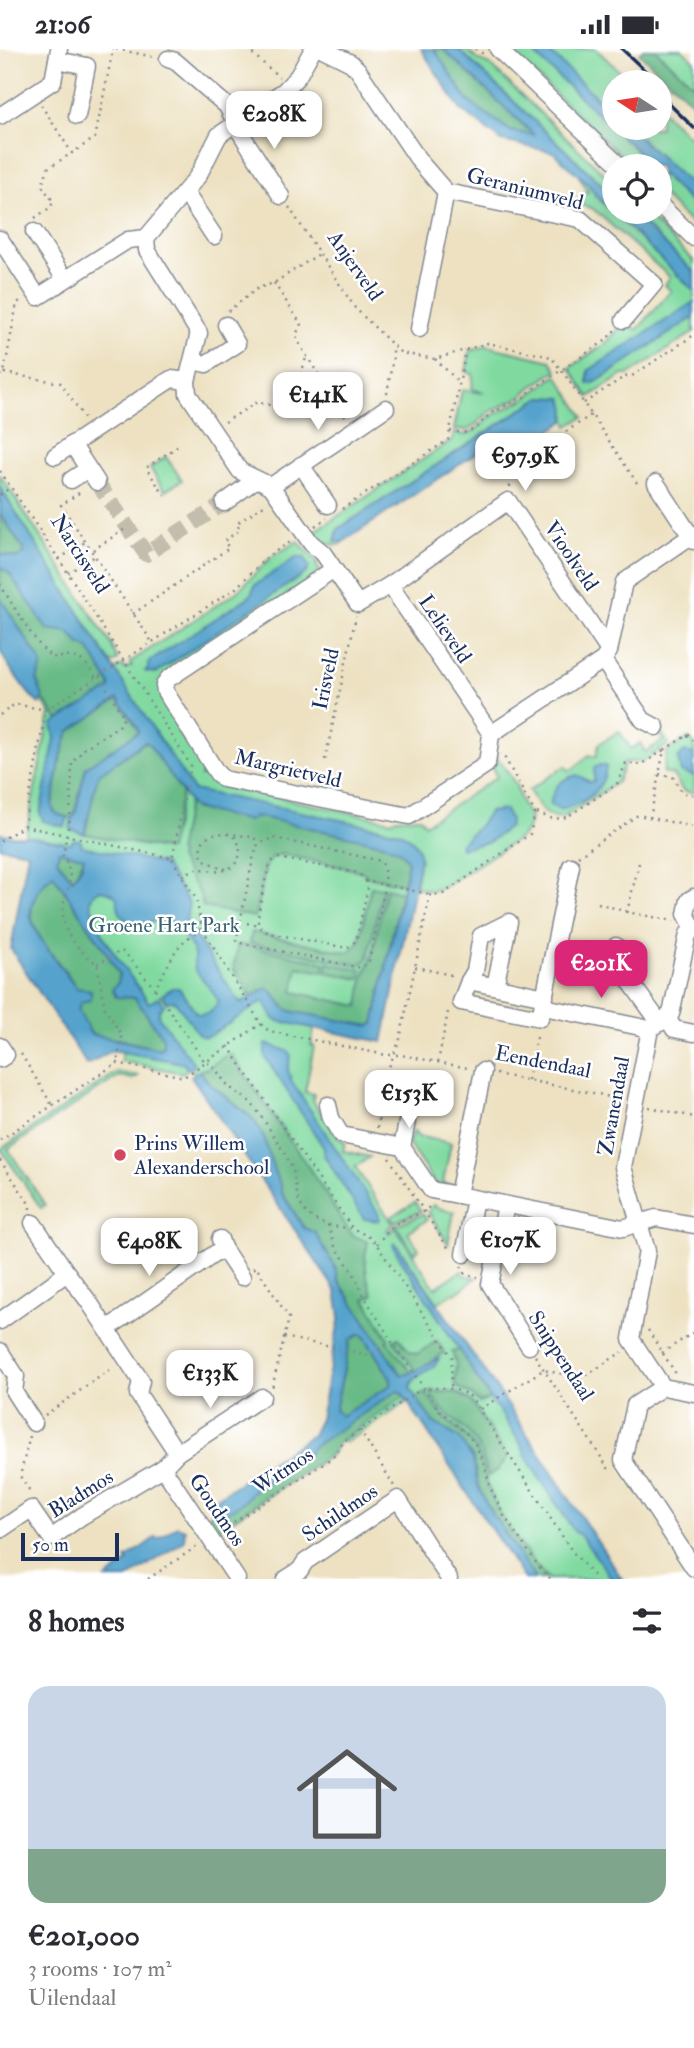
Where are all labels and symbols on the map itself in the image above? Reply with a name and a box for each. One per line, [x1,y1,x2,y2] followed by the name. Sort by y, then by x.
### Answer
[602,70,672,140] north arrow
[225,91,323,151] pin: €208K
[464,161,587,217] street label: Geraniumveld
[321,225,389,307] street label: Anjerveld
[269,373,367,432] pin: €141K
[468,433,582,493] pin: €97.9K
[44,509,116,599] street label: Narcisveld
[538,516,605,597] street label: Vioolveld
[412,590,478,669] street label: Lelieveld
[306,645,346,712] street label: Irisveld
[232,744,345,795] street label: Margrietveld
[88,912,240,939] park label: Groene Hart Park
[552,941,650,1000] pin: €201K
[493,1039,594,1085] street label: Eendendaal
[592,1054,636,1158] street label: Zwanendaal
[360,1070,458,1130] pin: €153K
[133,1130,270,1181] place label: Prins Willem Alexanderschool
[112,1147,128,1163] marker: Prins Willem Alexanderschool
[461,1217,559,1277] pin: €107K
[100,1219,198,1278] pin: €408K
[522,1306,600,1407] street label: Snippendaal
[161,1351,259,1410] pin: €133K
[247,1441,319,1501] street label: Witmos
[44,1464,118,1524] street label: Bladmos
[183,1468,251,1552] street label: Goudmos
[297,1478,383,1548] street label: Schildmos
[21,1530,119,1562] scale bar

